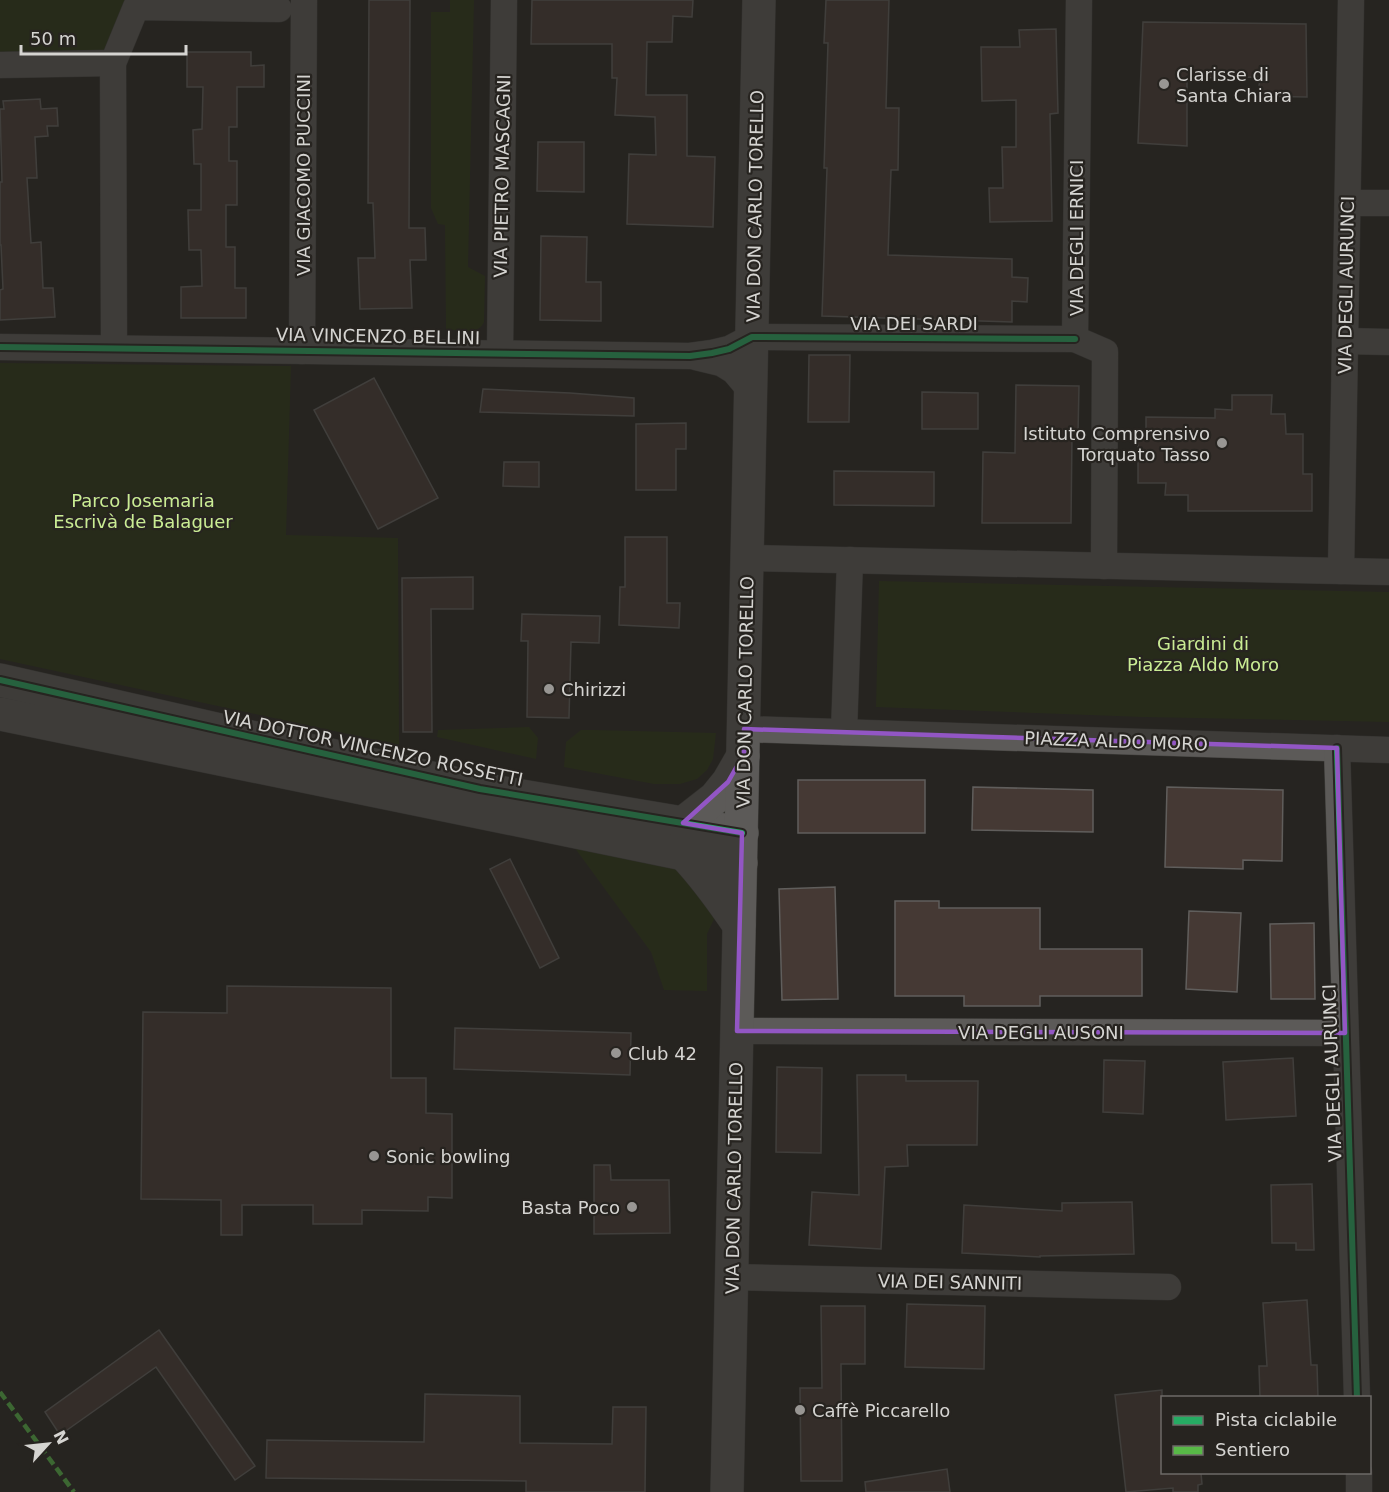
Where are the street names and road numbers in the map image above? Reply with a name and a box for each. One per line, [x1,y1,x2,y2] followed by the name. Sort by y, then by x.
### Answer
[293,74,314,276] street label: VIA GIACOMO PUCCINI
[490,74,514,278] street label: VIA PIETRO MASCAGNI
[742,90,768,322] street label: VIA DON CARLO TORELLO
[1066,160,1087,316] street label: VIA DEGLI ERNICI
[1334,196,1358,374] street label: VIA DEGLI AURUNCI
[850,313,978,334] street label: VIA DEI SARDI
[276,324,480,348] street label: VIA VINCENZO BELLINI
[732,576,758,808] street label: VIA DON CARLO TORELLO
[221,706,525,790] street label: VIA DOTTOR VINCENZO ROSSETTI
[1024,727,1208,755] street label: PIAZZA ALDO MORO
[1318,983,1346,1163] street label: VIA DEGLI AURUNCI
[958,1022,1124,1043] street label: VIA DEGLI AUSONI
[721,1062,747,1294] street label: VIA DON CARLO TORELLO
[878,1270,1022,1294] street label: VIA DEI SANNITI

